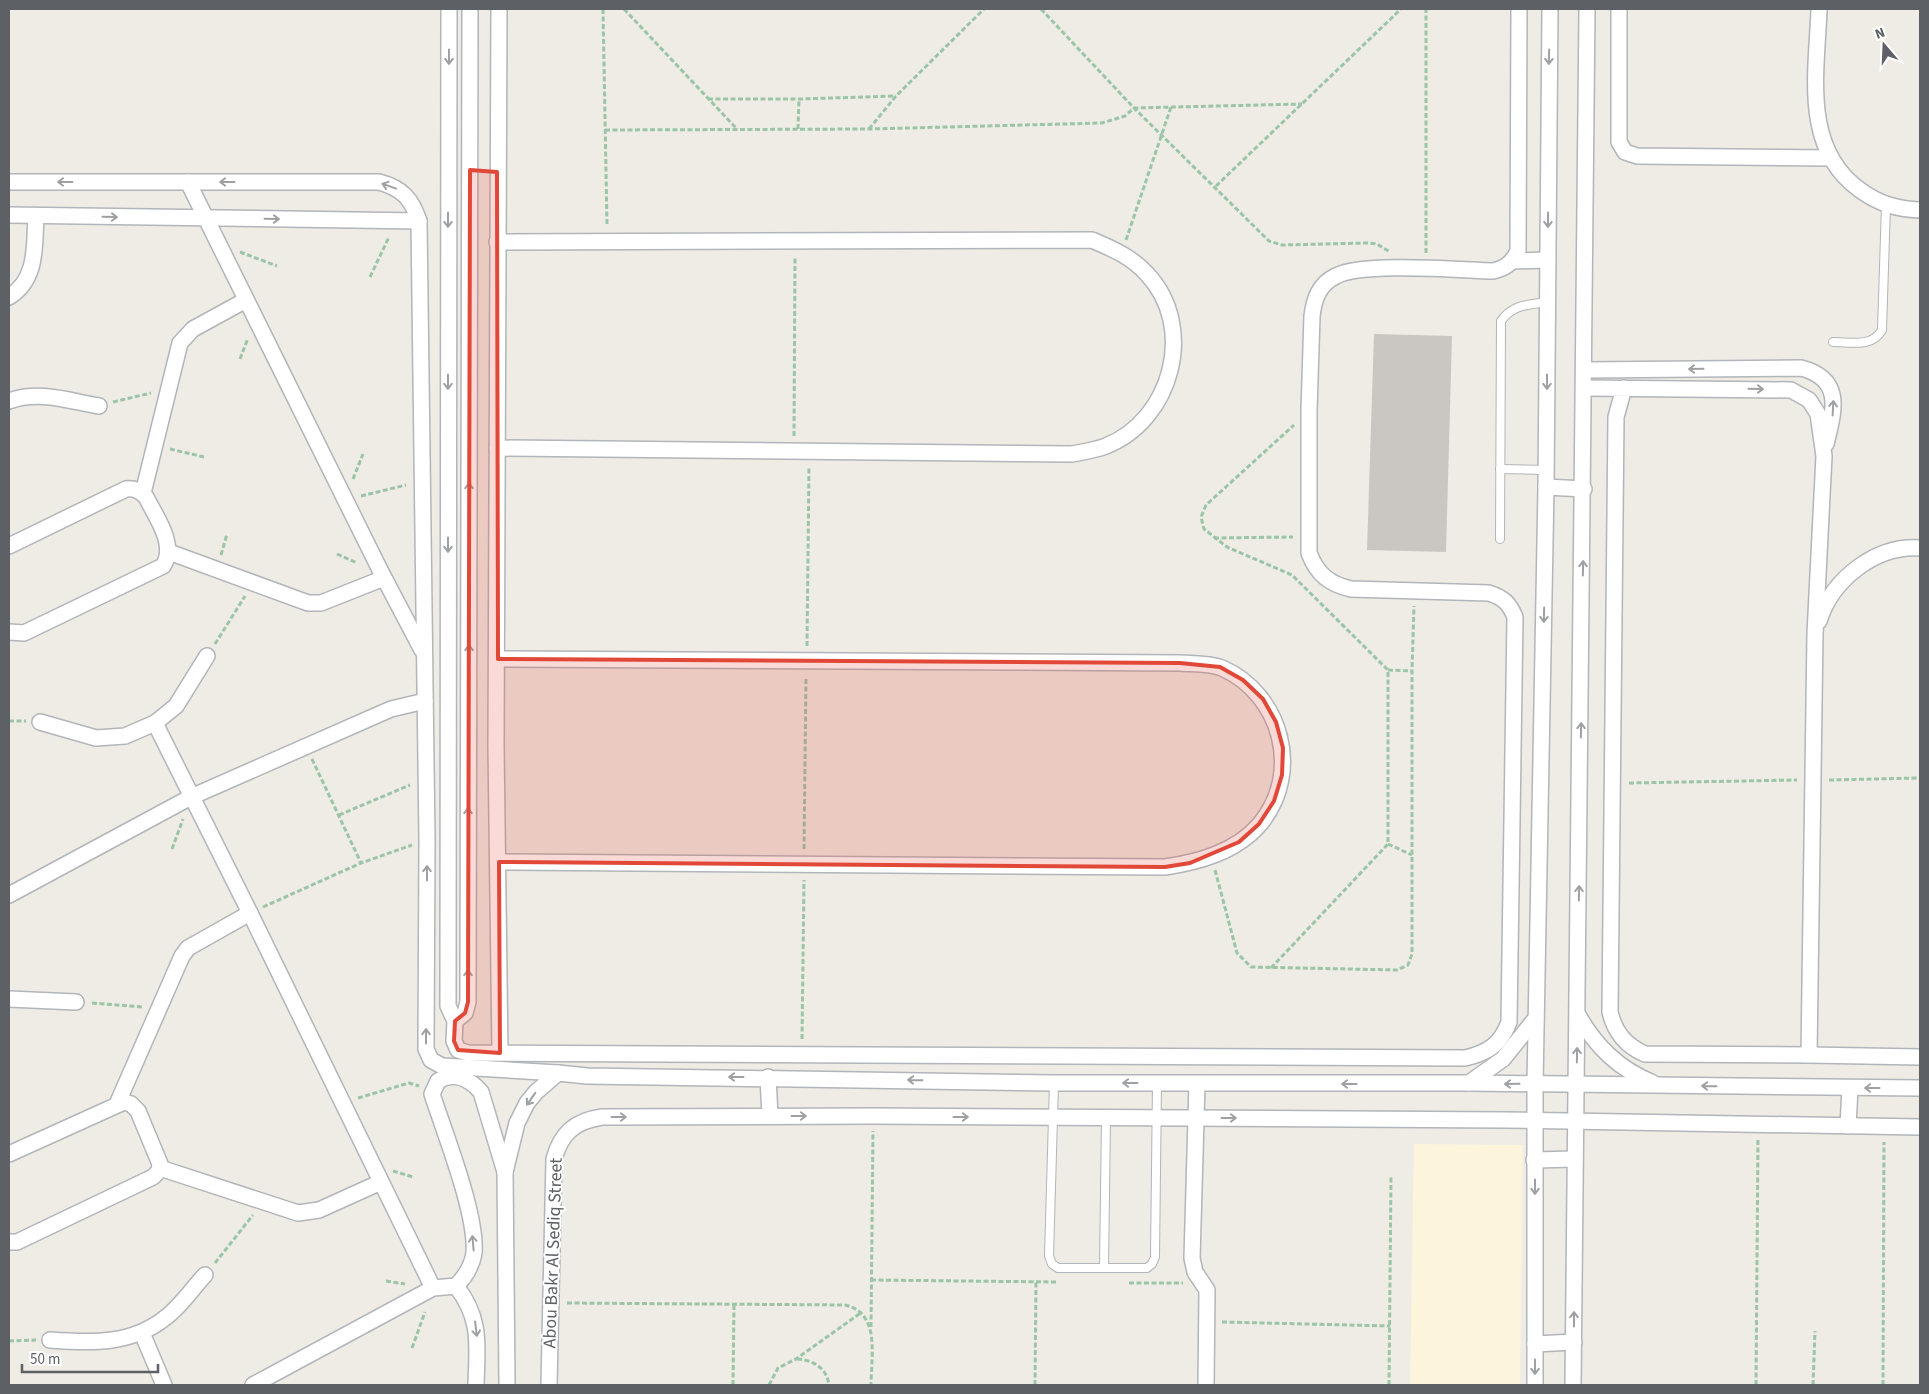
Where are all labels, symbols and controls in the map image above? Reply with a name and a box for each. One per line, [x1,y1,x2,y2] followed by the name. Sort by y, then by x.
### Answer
[1859,20,1909,70] north arrow
[1872,23,1888,45] text: N
[444,49,454,65] one-way arrow
[1544,49,1554,65] one-way arrow
[57,177,74,187] one-way arrow
[220,177,236,187] one-way arrow
[382,181,397,190] one-way arrow
[102,212,118,222] one-way arrow
[443,212,453,228] one-way arrow
[1543,212,1553,228] one-way arrow
[264,214,280,224] one-way arrow
[1688,364,1704,374] one-way arrow
[443,374,453,390] one-way arrow
[1542,374,1552,390] one-way arrow
[1748,384,1764,394] one-way arrow
[1828,400,1838,416] one-way arrow
[465,482,474,498] one-way arrow
[443,536,453,553] one-way arrow
[1578,560,1588,576] one-way arrow
[1539,607,1548,623] one-way arrow
[464,644,474,660] one-way arrow
[1576,723,1586,739] one-way arrow
[463,807,473,823] one-way arrow
[422,866,432,882] one-way arrow
[1574,885,1584,901] one-way arrow
[463,969,473,986] one-way arrow
[421,1028,431,1044] one-way arrow
[1572,1047,1582,1064] one-way arrow
[728,1072,744,1082] one-way arrow
[908,1075,924,1085] one-way arrow
[1123,1078,1139,1088] one-way arrow
[1341,1079,1358,1089] one-way arrow
[1504,1079,1520,1089] one-way arrow
[1701,1081,1717,1090] one-way arrow
[1864,1083,1880,1093] one-way arrow
[526,1091,536,1105] one-way arrow
[790,1111,807,1121] one-way arrow
[610,1112,627,1122] one-way arrow
[953,1112,969,1122] one-way arrow
[1220,1113,1237,1123] one-way arrow
[537,1157,569,1349] street label: Abou Bakr Al Sediq Street
[1530,1178,1540,1195] one-way arrow
[468,1235,478,1251] one-way arrow
[1569,1311,1579,1328] one-way arrow
[471,1321,481,1337] one-way arrow
[22,1342,159,1374] scale bar
[30,1349,60,1370] text: 50 m
[1530,1358,1540,1375] one-way arrow

